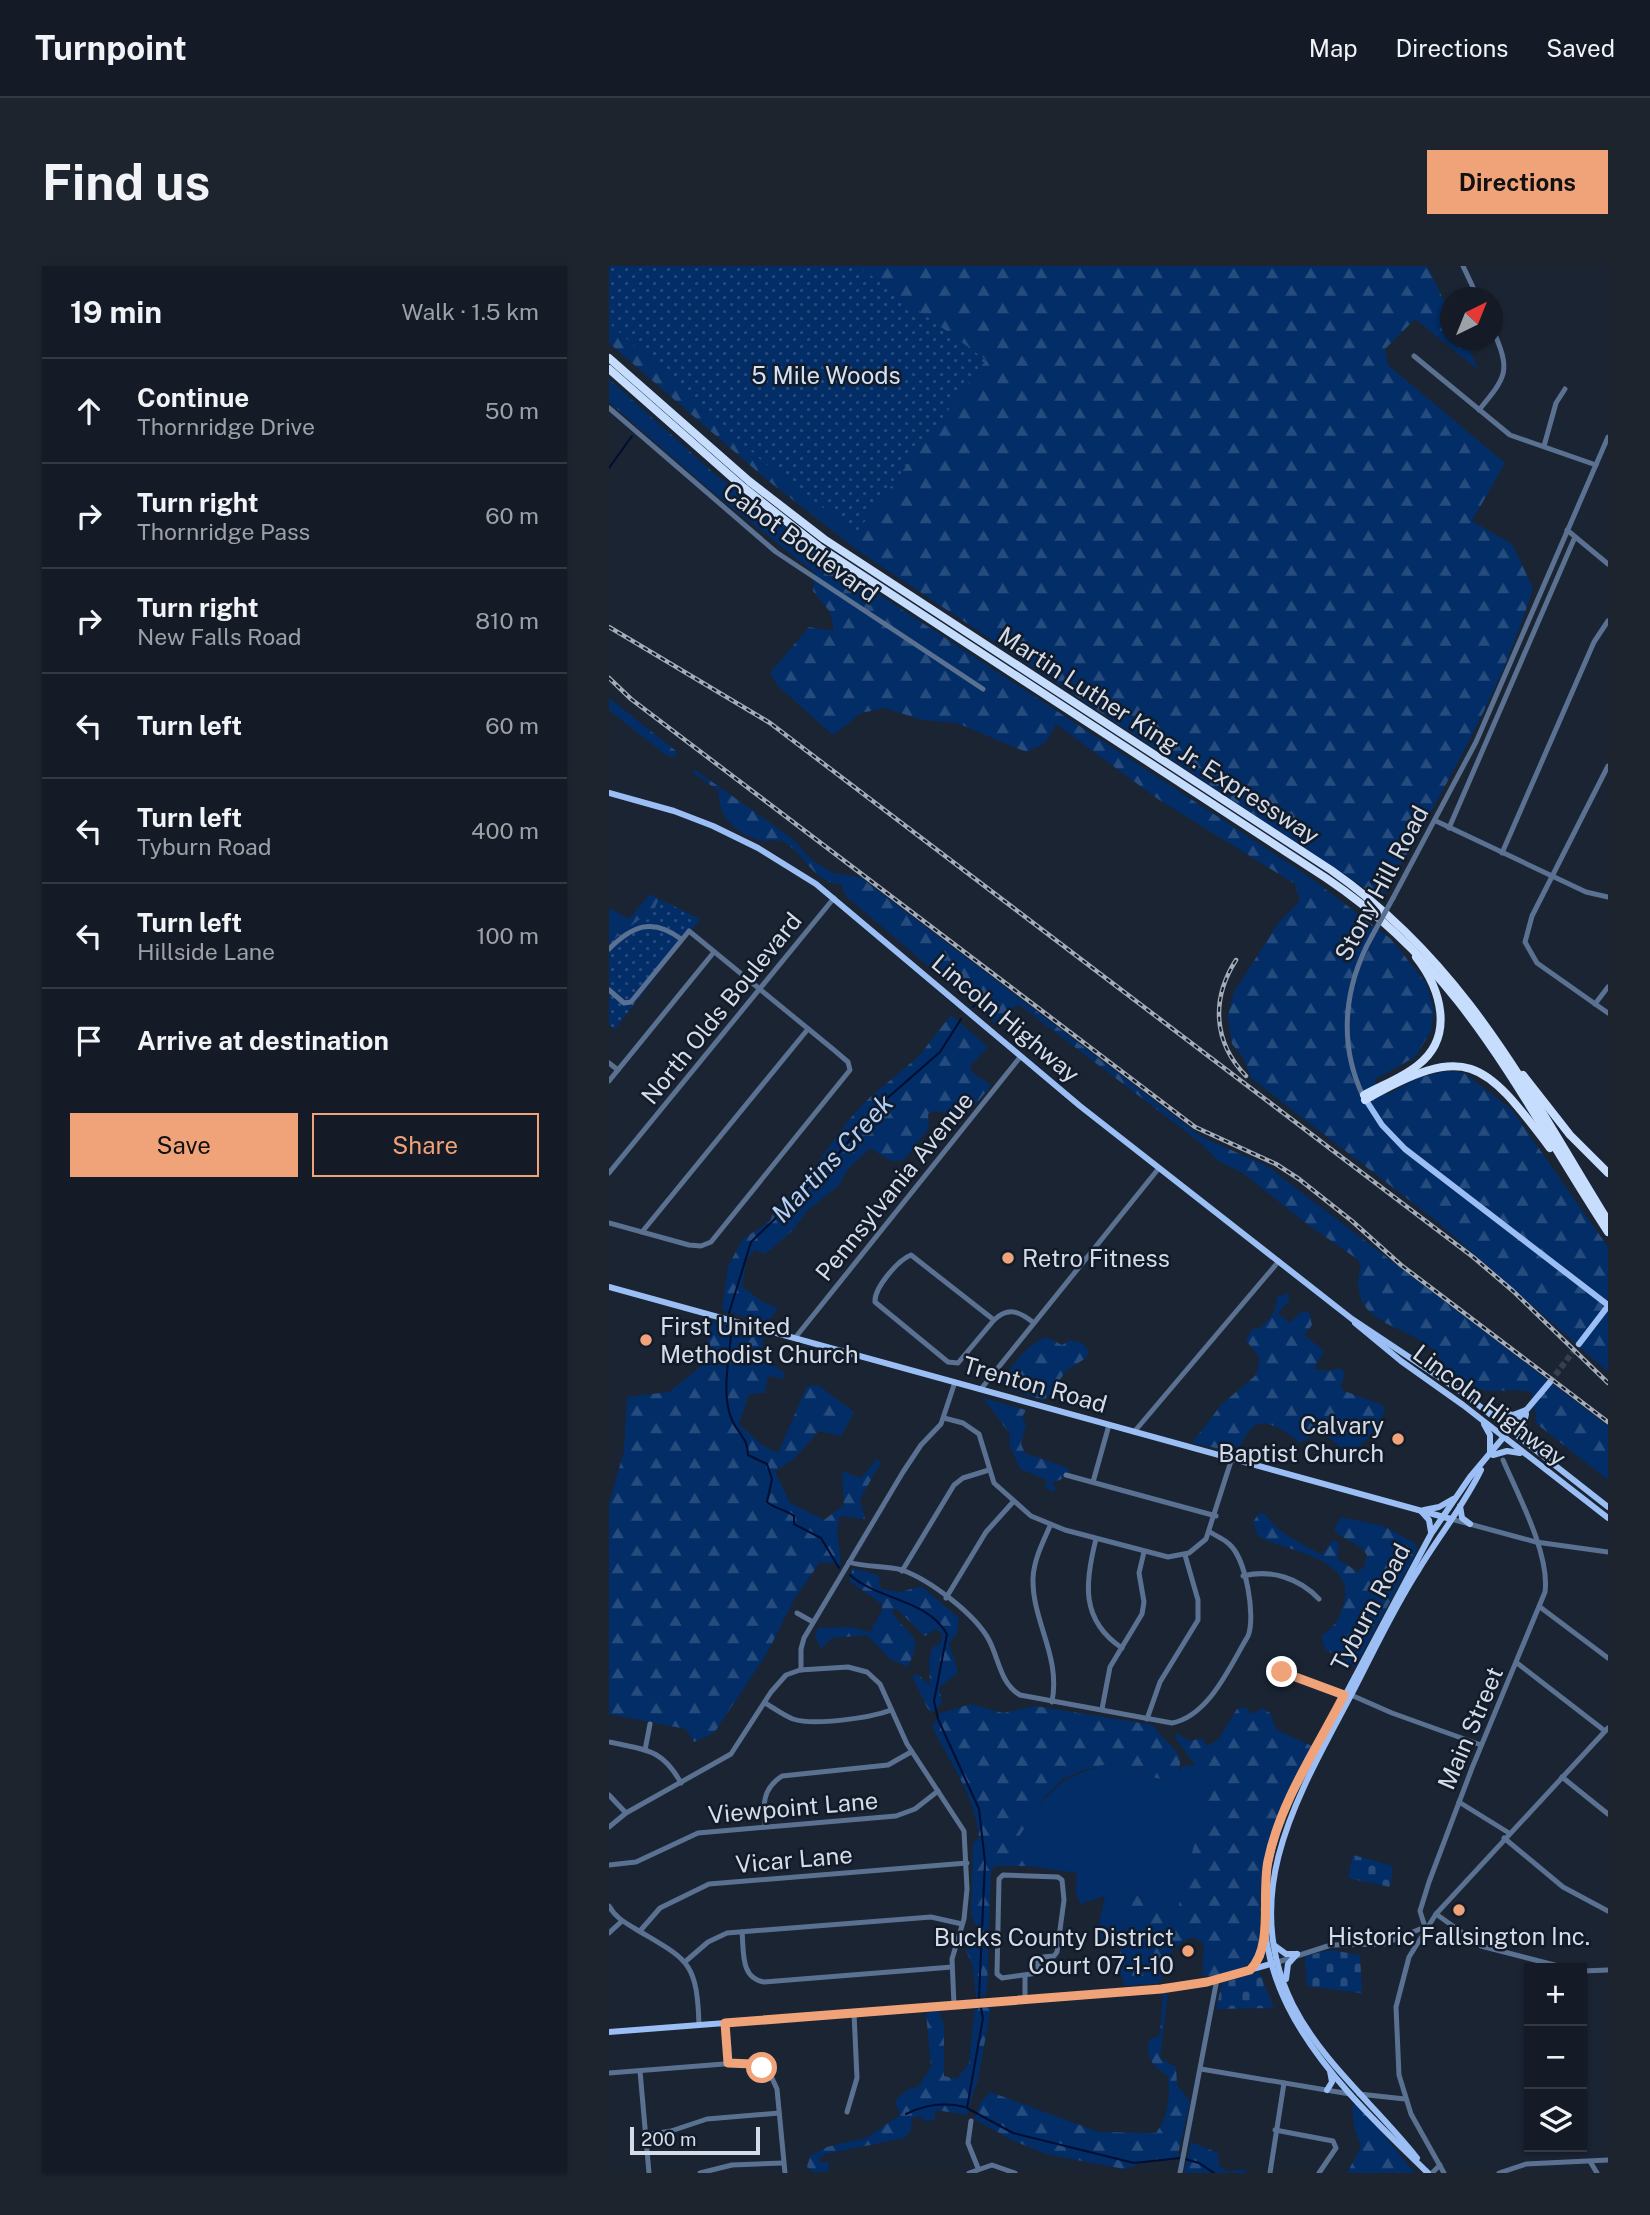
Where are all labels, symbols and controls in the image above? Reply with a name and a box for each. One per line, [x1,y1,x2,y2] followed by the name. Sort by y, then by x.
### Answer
[35,29,187,67] text: Turnpoint
[1309,34,1358,62] text: Map
[1396,34,1508,62] text: Directions
[1546,34,1615,62] text: Saved
[1427,150,1608,214] button: Directions
[42,153,210,211] text: Find us
[1440,287,1503,350] north arrow
[70,294,162,330] text: 19 min
[402,298,539,325] text: Walk · 1.5 km
[751,361,901,389] park label: 5 Mile Woods
[137,382,249,413] text: Continue
[70,392,108,430] icon: ahead
[485,397,539,424] text: 50 m
[137,413,315,440] text: Thornridge Drive
[718,476,884,608] street label: Cabot Boulevard
[137,487,259,518] text: Turn right
[70,497,108,535] icon: right
[485,502,539,529] text: 60 m
[137,518,310,545] text: Thornridge Pass
[137,592,259,623] text: Turn right
[70,602,108,640] icon: right
[475,607,539,634] text: 810 m
[993,621,1325,850] street label: Martin Luther King Jr. Expressway
[137,623,302,650] text: New Falls Road
[70,707,108,745] icon: left
[137,710,242,741] text: Turn left
[485,712,539,739] text: 60 m
[1328,801,1434,965] street label: Stony Hill Road
[137,802,242,833] text: Turn left
[70,812,108,850] icon: left
[471,817,539,844] text: 400 m
[137,833,271,860] text: Tyburn Road
[137,907,242,938] text: Turn left
[635,907,807,1109] street label: North Olds Boulevard
[70,917,108,955] icon: left
[476,922,539,949] text: 100 m
[137,938,275,965] text: Hillside Lane
[927,948,1086,1088] street label: Lincoln Highway
[70,1022,108,1060] icon: arrive
[137,1025,389,1056] text: Arrive at destination
[809,1086,979,1286] street label: Pennsylvania Avenue
[765,1087,899,1229] water label: Martins Creek
[70,1113,298,1177] button: Save
[312,1113,539,1177] button: Share
[1022,1244,1170,1272] place label: Retro Fitness
[1000,1250,1016,1266] marker: Retro Fitness
[660,1312,859,1368] place label: First United Methodist Church
[638,1332,654,1348] marker: First United Methodist Church
[1408,1338,1572,1472] street label: Lincoln Highway
[960,1350,1110,1418] street label: Trenton Road
[1218,1411,1384,1467] place label: Calvary Baptist Church
[1390,1431,1406,1447] marker: Calvary Baptist Church
[1325,1538,1415,1676] street label: Tyburn Road
[1266,1656,1297,1687] route end
[1432,1663,1508,1793] street label: Main Street
[707,1786,879,1828] street label: Viewpoint Lane
[734,1840,854,1878] street label: Vicar Lane
[1451,1902,1467,1918] marker: Historic Fallsington Inc.
[1328,1922,1590,1950] place label: Historic Fallsington Inc.
[934,1923,1174,1979] place label: Bucks County District Court 07-1-10
[1180,1943,1196,1959] marker: Bucks County District Court 07-1-10
[1524,1963,1587,2152] map controls
[1524,1963,1587,2026] button: +
[1524,2026,1587,2089] button: −
[746,2052,777,2083] route start
[1524,2089,1587,2152] button: layers
[630,2124,759,2156] scale bar
[641,2128,697,2150] text: 200 m

